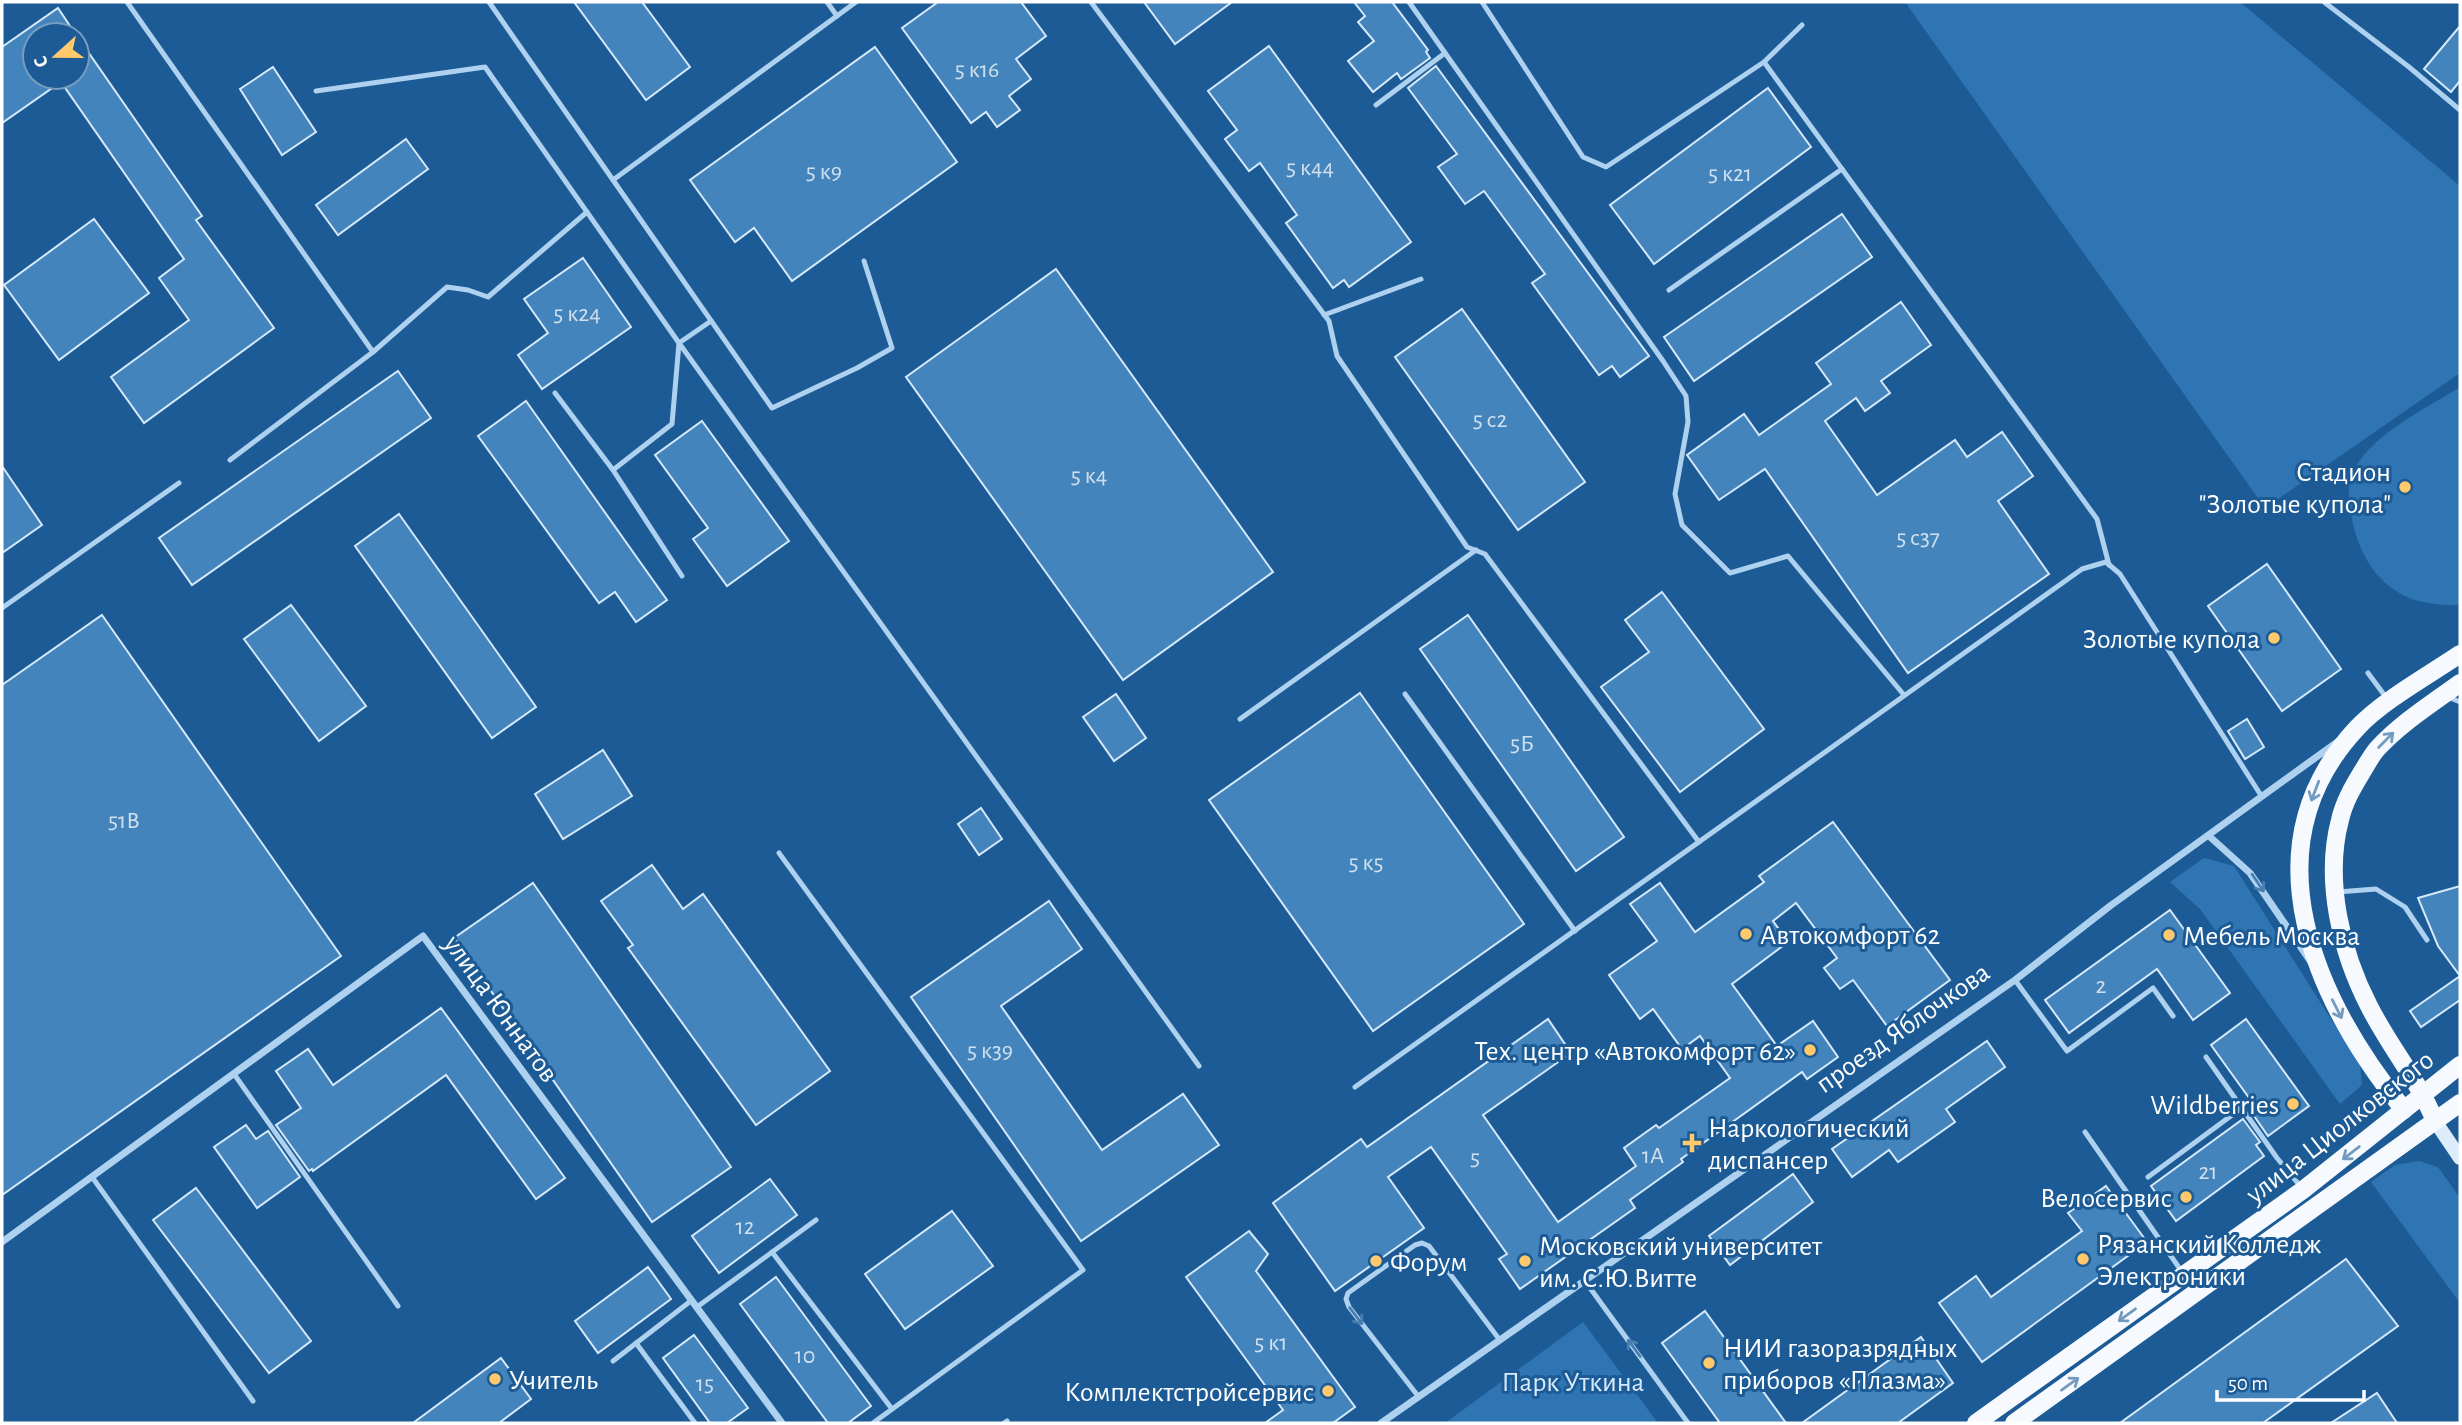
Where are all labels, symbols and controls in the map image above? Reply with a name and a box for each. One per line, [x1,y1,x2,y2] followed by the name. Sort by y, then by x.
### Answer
[21,21,91,91] north arrow
[31,53,52,70] text: С
[955,58,999,82] house number: 5 к16
[1286,156,1334,180] house number: 5 к44
[806,160,842,184] house number: 5 к9
[1708,162,1752,186] house number: 5 к21
[553,302,601,326] house number: 5 к24
[1473,408,1507,432] house number: 5 с2
[2199,459,2391,519] place label: Стадион "Золотые купола"
[1071,464,1107,488] house number: 5 к4
[2397,479,2413,495] marker: Стадион "Золотые купола"
[1896,526,1940,550] house number: 5 с37
[2083,626,2260,654] place label: Золотые купола
[2266,630,2282,646] marker: Золотые купола
[2378,731,2395,748] one-way arrow
[1510,732,1534,756] house number: 5Б
[2308,779,2321,801] one-way arrow
[108,809,140,833] house number: 51В
[1348,851,1384,875] house number: 5 к5
[2250,873,2265,892] one-way arrow
[1760,922,1940,950] place label: Автокомфорт 62
[2183,923,2360,951] place label: Мебель Москва
[1738,926,1754,942] marker: Автокомфорт 62
[2161,927,2177,943] marker: Мебель Москва
[437,930,563,1088] street label: улица Юннатов
[1811,958,1995,1099] street label: проезд Яблочкова
[2096,974,2107,998] house number: 2
[2331,998,2345,1019] one-way arrow
[1475,1038,1796,1066] place label: Тех. центр «Автокомфорт 62»
[967,1039,1013,1063] house number: 5 к39
[1802,1042,1818,1058] marker: Тех. центр «Автокомфорт 62»
[2240,1046,2439,1210] street label: улица Циолковского
[2150,1092,2279,1120] place label: Wildberries
[2285,1096,2301,1112] marker: Wildberries
[1708,1115,1910,1175] place label: Наркологический диспансер
[1682,1133,1702,1153] marker: Наркологический диспансер
[1642,1144,1664,1168] house number: 1А
[1470,1146,1480,1170] house number: 5
[2343,1146,2361,1161] one-way arrow
[2198,1160,2218,1184] house number: 21
[2040,1185,2172,1213] place label: Велосервис
[2178,1189,2194,1205] marker: Велосервис
[735,1215,755,1239] house number: 12
[2097,1231,2321,1291] place label: Рязанский Колледж Электроники
[1539,1233,1823,1293] place label: Московский университет им. С.Ю.Витте
[1390,1249,1467,1277] place label: Форум
[2075,1251,2091,1267] marker: Рязанский Колледж Электроники
[1368,1253,1384,1269] marker: Форум
[1517,1253,1533,1269] marker: Московский университет им. С.Ю.Витте
[1348,1306,1363,1325] one-way arrow
[2118,1308,2137,1323] one-way arrow
[1254,1331,1288,1355] house number: 5 к1
[1723,1335,1957,1395] place label: НИИ газоразрядных приборов «Плазма»
[1626,1339,1641,1358] one-way arrow
[795,1344,815,1368] house number: 10
[1701,1355,1717,1371] marker: НИИ газоразрядных приборов «Плазма»
[2217,1358,2364,1402] scale bar
[509,1367,598,1395] place label: Учитель
[1502,1369,1645,1397] park label: Парк Уткина
[487,1371,503,1387] marker: Учитель
[696,1372,714,1396] house number: 15
[2228,1373,2268,1394] text: 50 m
[2060,1376,2079,1391] one-way arrow
[1064,1379,1314,1407] place label: Комплектстройсервис
[1320,1383,1336,1399] marker: Комплектстройсервис

